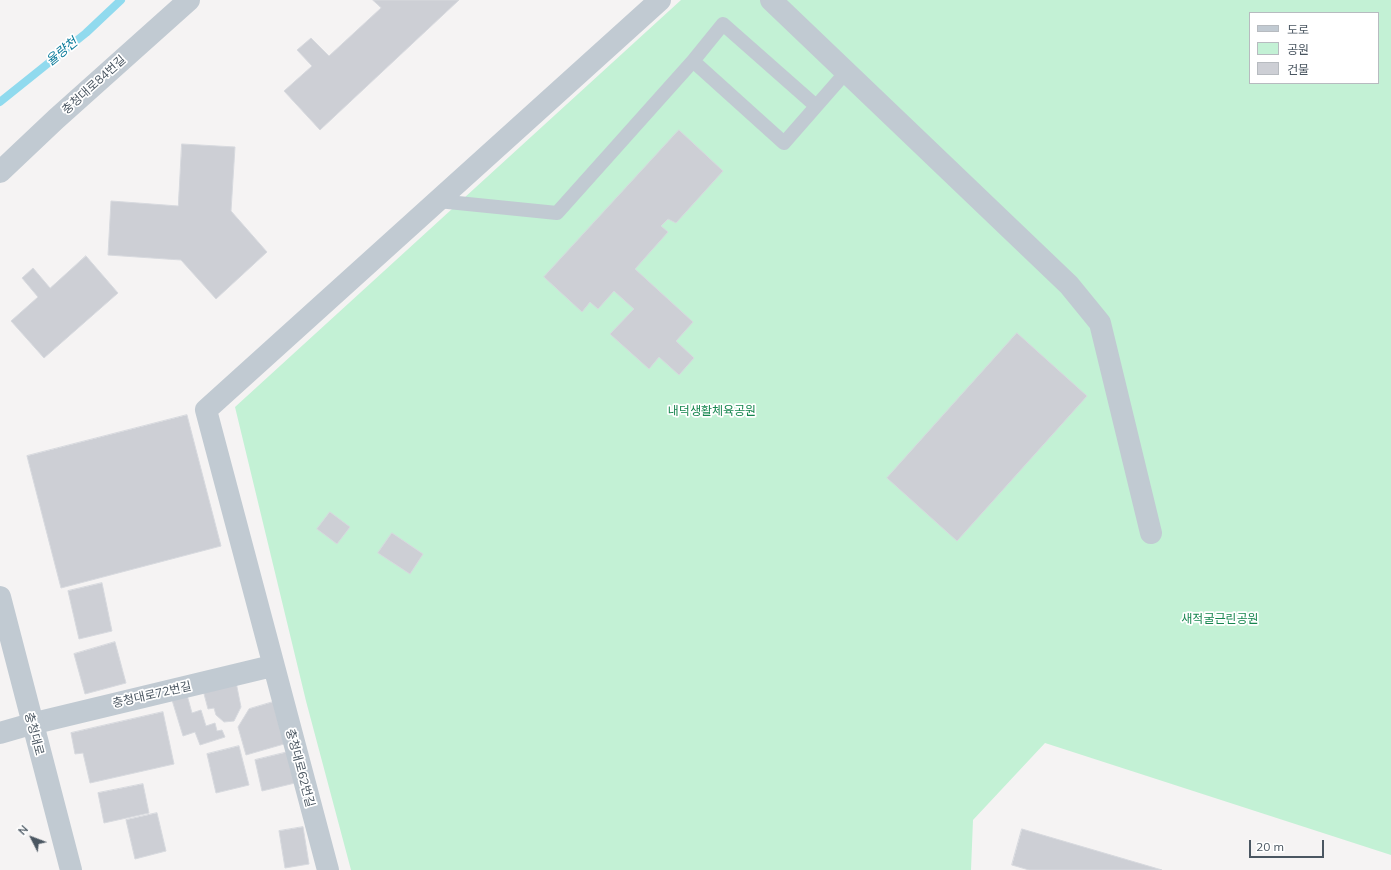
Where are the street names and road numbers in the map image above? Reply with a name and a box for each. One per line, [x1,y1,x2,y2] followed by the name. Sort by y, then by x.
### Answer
[59,53,129,117] street label: 충청대로84번길
[111,679,193,711] street label: 충청대로72번길
[21,711,47,757] street label: 충청대로
[283,727,317,809] street label: 충청대로62번길

